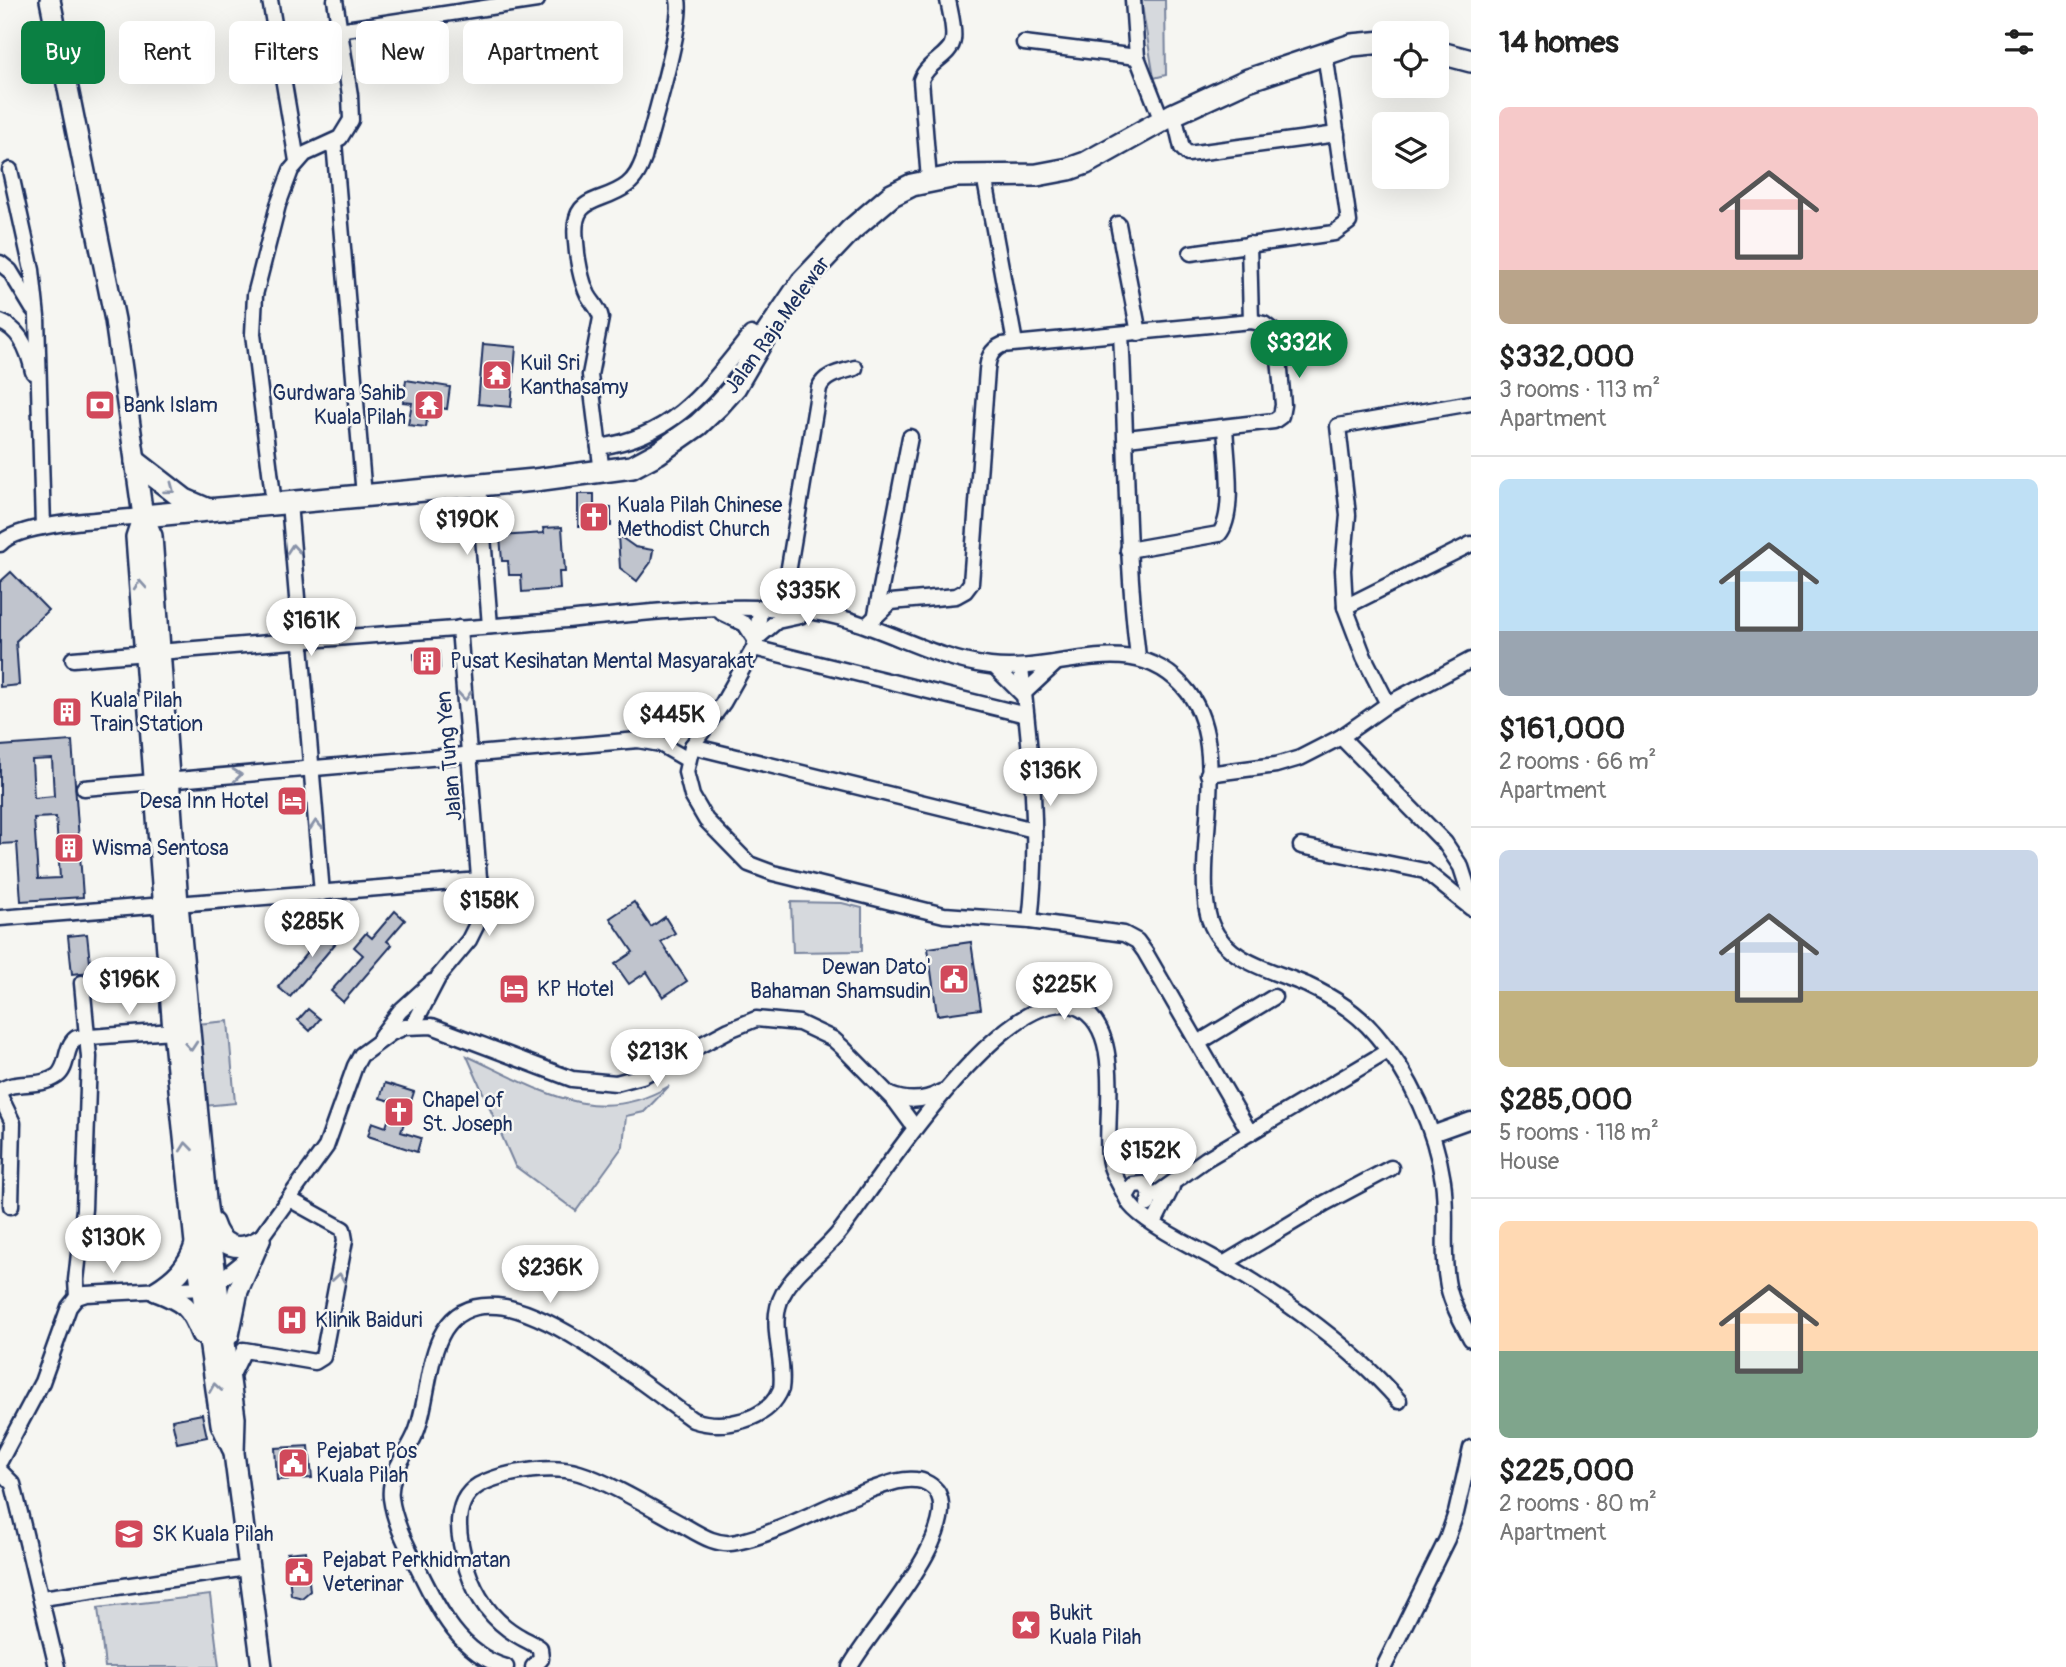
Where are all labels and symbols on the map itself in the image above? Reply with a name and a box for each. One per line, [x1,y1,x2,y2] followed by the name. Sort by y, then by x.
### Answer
[718,251,837,399] street label: Jalan Raja Melewar
[1250,320,1348,380] pin: $332K
[520,350,628,401] place label: Kuil Sri Kanthasamy
[480,358,514,392] temple icon: Kuil Sri Kanthasamy
[272,380,406,431] place label: Gurdwara Sahib Kuala Pilah
[83,388,117,422] bank icon: Bank Islam
[412,388,446,422] temple icon: Gurdwara Sahib Kuala Pilah
[123,392,218,419] place label: Bank Islam
[163,481,175,494] one-way arrow
[617,492,783,543] place label: Kuala Pilah Chinese Methodist Church
[418,498,516,557] pin: $190K
[577,500,611,534] church icon: Kuala Pilah Chinese Methodist Church
[286,543,301,554] one-way arrow
[759,568,857,628] pin: $335K
[133,579,148,590] one-way arrow
[262,598,360,658] pin: $161K
[410,644,444,678] building icon: Pusat Kesihatan Mental Masyarakat
[450,648,755,675] place label: Pusat Kesihatan Mental Masyarakat
[90,687,203,738] place label: Kuala Pilah Train Station
[430,690,469,822] street label: Jalan Tung Yen
[457,691,472,702] one-way arrow
[623,692,721,752] pin: $445K
[50,695,84,729] building icon: Kuala Pilah Train Station
[1001,748,1099,808] pin: $136K
[232,768,243,783] one-way arrow
[275,784,309,818] hotel icon: Desa Inn Hotel
[139,788,269,815] place label: Desa Inn Hotel
[309,819,324,830] one-way arrow
[52,831,86,865] building icon: Wisma Sentosa
[92,835,229,862] place label: Wisma Sentosa
[440,878,538,938] pin: $158K
[263,900,361,959] pin: $285K
[750,954,931,1005] place label: Dewan Dato' Bahaman Shamsudin
[80,958,178,1017] pin: $196K
[937,962,971,996] public building icon: Dewan Dato' Bahaman Shamsudin
[1015,962,1113,1022] pin: $225K
[497,972,531,1006] hotel icon: KP Hotel
[537,976,614,1003] place label: KP Hotel
[608,1030,706,1089] pin: $213K
[183,1040,198,1051] one-way arrow
[422,1087,513,1138] place label: Chapel of St. Joseph
[382,1095,416,1129] church icon: Chapel of St. Joseph
[1101,1128,1199,1188] pin: $152K
[178,1142,193,1153] one-way arrow
[64,1216,162,1275] pin: $130K
[501,1246,599,1305] pin: $236K
[331,1272,346,1283] one-way arrow
[275,1303,309,1337] hospital icon: Klinik Baiduri
[315,1307,423,1334] place label: Klinik Baiduri
[208,1382,223,1394] one-way arrow
[316,1438,418,1489] place label: Pejabat Pos Kuala Pilah
[276,1446,310,1480] public building icon: Pejabat Pos Kuala Pilah
[112,1517,146,1551] school or university icon: SK Kuala Pilah
[152,1521,274,1548] place label: SK Kuala Pilah
[322,1547,511,1598] place label: Pejabat Perkhidmatan Veterinar
[282,1555,316,1589] public building icon: Pejabat Perkhidmatan Veterinar
[1049,1600,1141,1651] place label: Bukit Kuala Pilah
[1009,1608,1043,1642] place icon: Bukit Kuala Pilah

